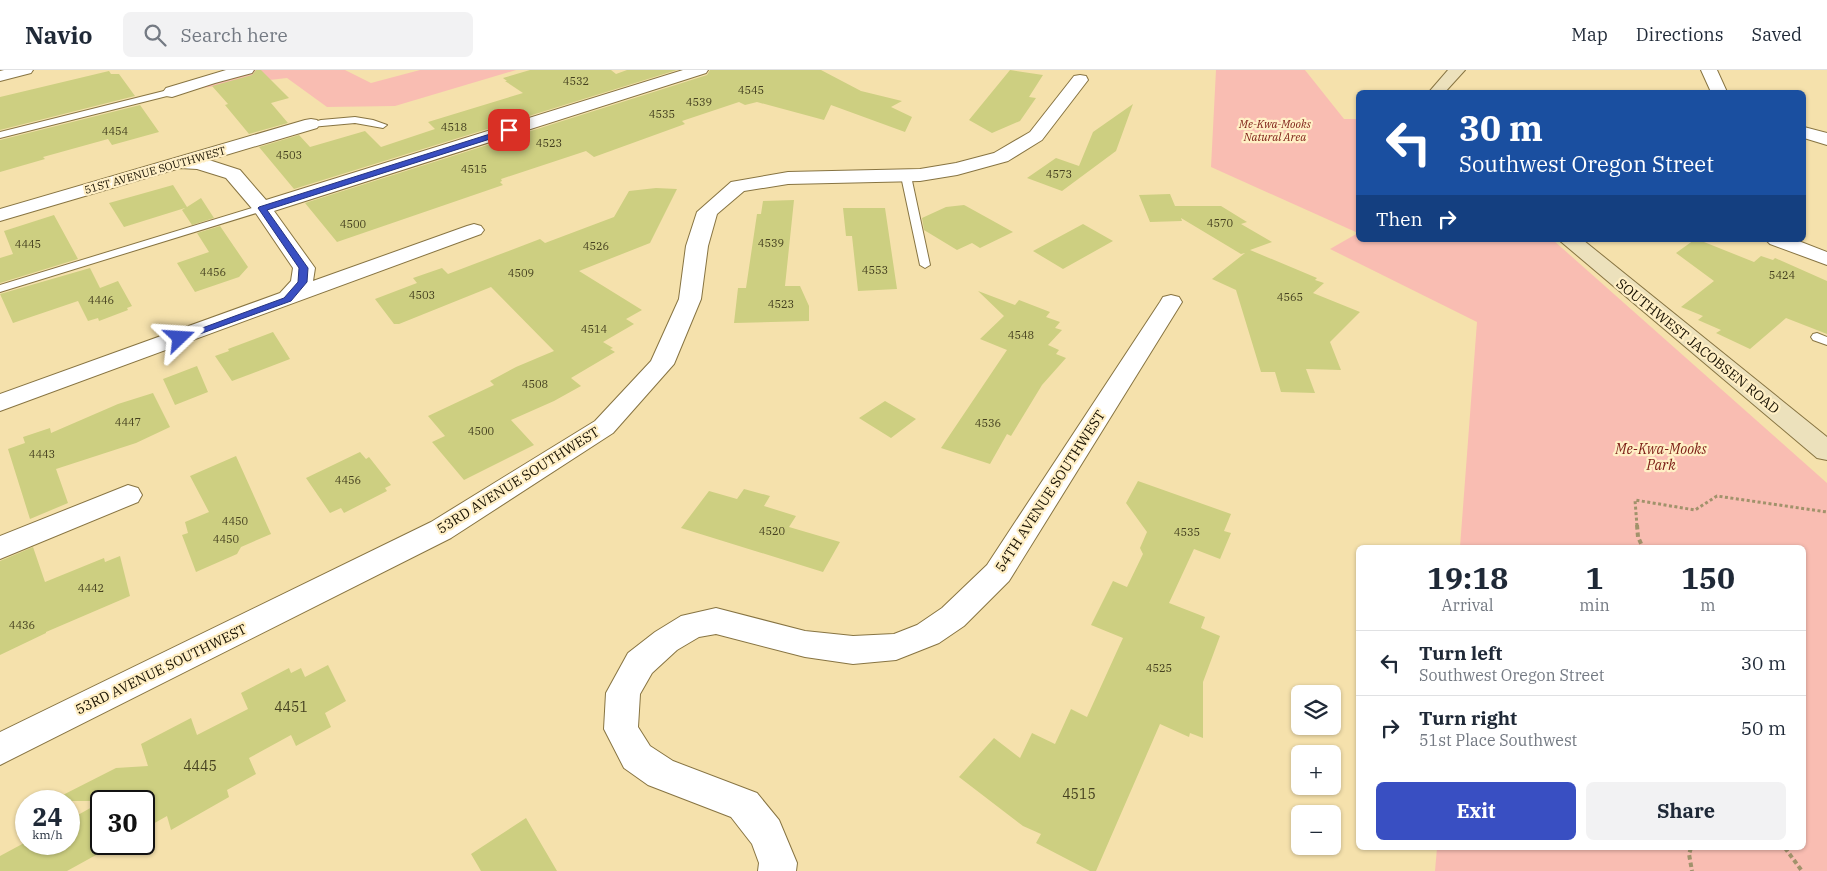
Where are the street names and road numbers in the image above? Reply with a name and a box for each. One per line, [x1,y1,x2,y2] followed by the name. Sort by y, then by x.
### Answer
[83,143,227,197] street label: 51ST AVENUE SOUTHWEST
[1613,274,1783,418] street label: SOUTHWEST JACOBSEN ROAD
[991,407,1109,575] street label: 54TH AVENUE SOUTHWEST
[433,422,603,538] street label: 53RD AVENUE SOUTHWEST
[72,620,250,718] street label: 53RD AVENUE SOUTHWEST

